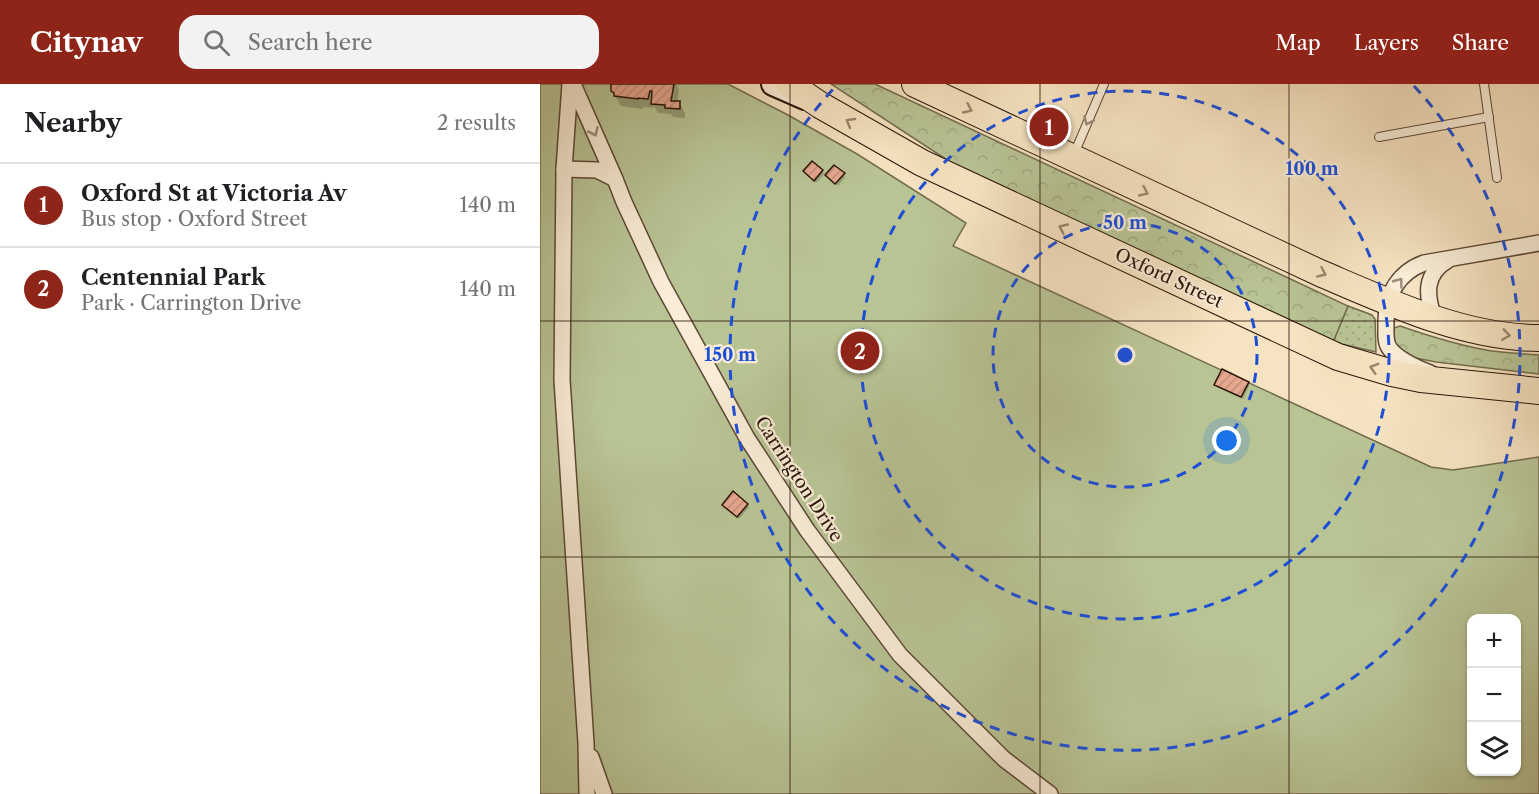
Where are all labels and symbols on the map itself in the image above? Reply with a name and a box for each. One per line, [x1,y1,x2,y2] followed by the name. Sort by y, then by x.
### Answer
[961,102,972,114] one-way arrow
[1030,104,1068,150] pin: 1
[1083,115,1095,126] one-way arrow
[846,118,857,129] one-way arrow
[587,125,599,136] one-way arrow
[1285,158,1339,180] text: 100 m
[1138,184,1149,196] one-way arrow
[1103,212,1147,234] text: 50 m
[1058,224,1069,236] one-way arrow
[1112,243,1227,313] street label: Oxford Street
[1315,266,1326,278] one-way arrow
[1392,278,1403,289] one-way arrow
[840,328,880,374] pin: 2
[1501,329,1510,341] one-way arrow
[704,344,756,366] text: 150 m
[1115,345,1135,365] centre of rings
[1369,363,1380,375] one-way arrow
[750,412,848,546] street label: Carrington Drive
[1212,426,1241,455] your location

